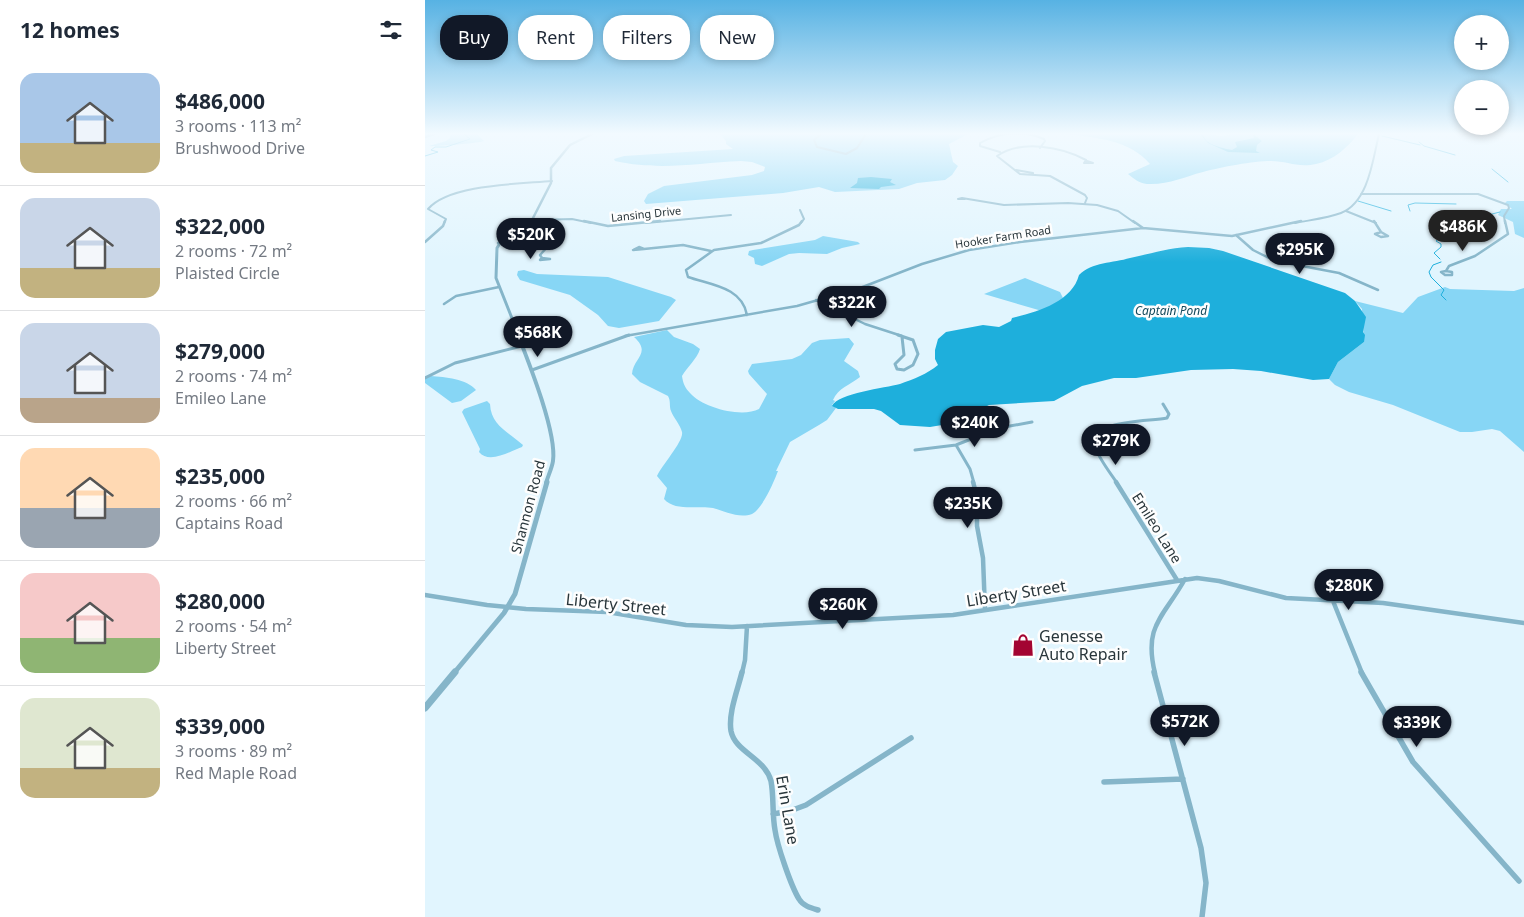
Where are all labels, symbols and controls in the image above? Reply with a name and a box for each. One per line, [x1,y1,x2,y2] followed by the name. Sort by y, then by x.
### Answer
[440,15,508,60] chip: Buy
[518,15,593,60] chip: Rent
[603,15,690,60] chip: Filters
[700,15,774,60] chip: New
[1454,15,1509,135] map controls
[1454,15,1509,70] button: +
[20,16,120,44] text: 12 homes
[377,16,405,44] icon: filters
[1454,80,1509,135] button: −
[175,87,265,115] text: $486,000
[60,93,120,153] icon: home
[175,115,301,137] text: 3 rooms · 113 m²
[175,137,305,159] text: Brushwood Drive
[610,202,682,225] street label: Lansing Drive
[1428,210,1498,252] pin: $486K
[175,212,265,240] text: $322,000
[1439,215,1487,237] text: $486K
[60,218,120,278] icon: home
[496,218,566,260] pin: $520K
[954,222,1052,251] street label: Hooker Farm Road
[507,223,555,245] text: $520K
[1265,232,1335,275] pin: $295K
[1276,238,1324,260] text: $295K
[175,240,292,262] text: 2 rooms · 72 m²
[175,262,280,284] text: Plaisted Circle
[817,286,887,328] pin: $322K
[828,291,876,313] text: $322K
[1135,302,1208,319] water label: Captain Pond
[503,316,573,358] pin: $568K
[514,321,562,343] text: $568K
[175,337,265,365] text: $279,000
[60,343,120,403] icon: home
[175,365,292,387] text: 2 rooms · 74 m²
[175,387,266,409] text: Emileo Lane
[940,406,1010,448] pin: $240K
[951,411,999,433] text: $240K
[1081,424,1151,466] pin: $279K
[1092,429,1140,451] text: $279K
[506,458,549,556] street label: Shannon Road
[175,462,265,490] text: $235,000
[60,468,120,528] icon: home
[933,486,1003,529] pin: $235K
[1128,489,1187,567] street label: Emileo Lane
[175,490,292,512] text: 2 rooms · 66 m²
[944,492,992,514] text: $235K
[175,512,283,534] text: Captains Road
[1314,568,1384,611] pin: $280K
[965,574,1068,612] street label: Liberty Street
[1325,574,1373,596] text: $280K
[175,587,265,615] text: $280,000
[565,588,667,620] street label: Liberty Street
[808,588,878,630] pin: $260K
[60,593,120,653] icon: home
[819,593,867,615] text: $260K
[175,615,292,637] text: 2 rooms · 54 m²
[1039,625,1128,665] place label: Genesse Auto Repair
[1010,632,1036,658] shop icon: Genesse Auto Repair
[175,637,276,659] text: Liberty Street
[1150,704,1220,747] pin: $572K
[1382,706,1452,748] pin: $339K
[1161,710,1209,732] text: $572K
[1393,711,1441,733] text: $339K
[175,712,265,740] text: $339,000
[60,718,120,778] icon: home
[175,740,292,762] text: 3 rooms · 89 m²
[175,762,297,784] text: Red Maple Road
[771,774,805,846] street label: Erin Lane

